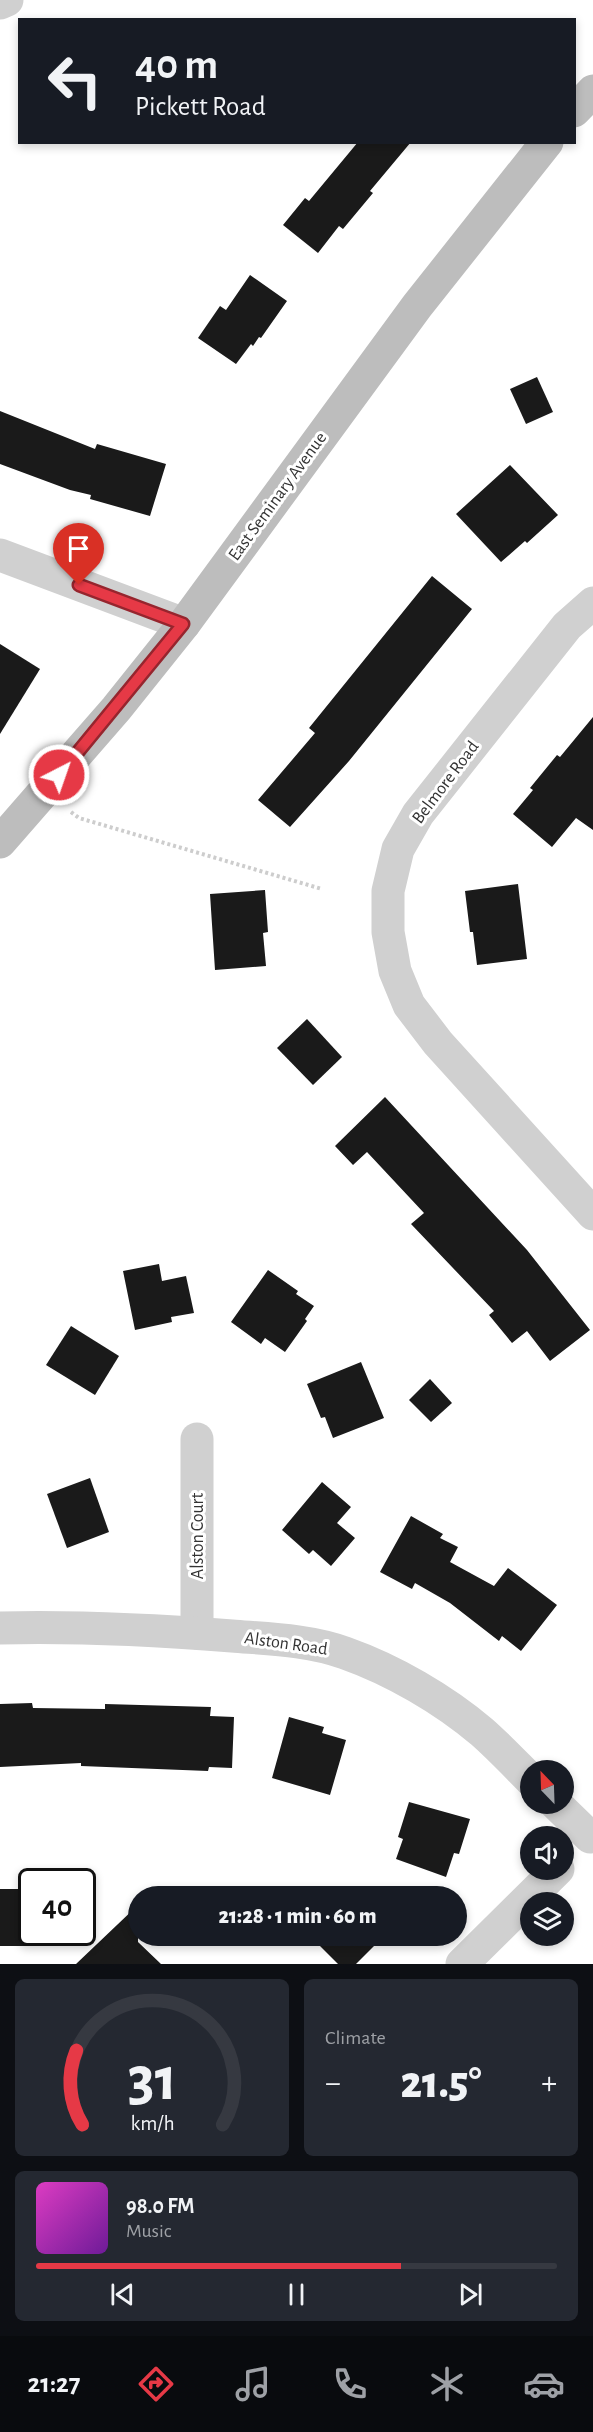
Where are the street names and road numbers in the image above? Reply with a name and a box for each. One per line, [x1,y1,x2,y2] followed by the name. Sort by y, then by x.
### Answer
[225,429,330,564] street label: East Seminary Avenue
[409,738,483,827] street label: Belmore Road
[189,1493,207,1579] street label: Alston Court
[243,1629,329,1659] street label: Alston Road

